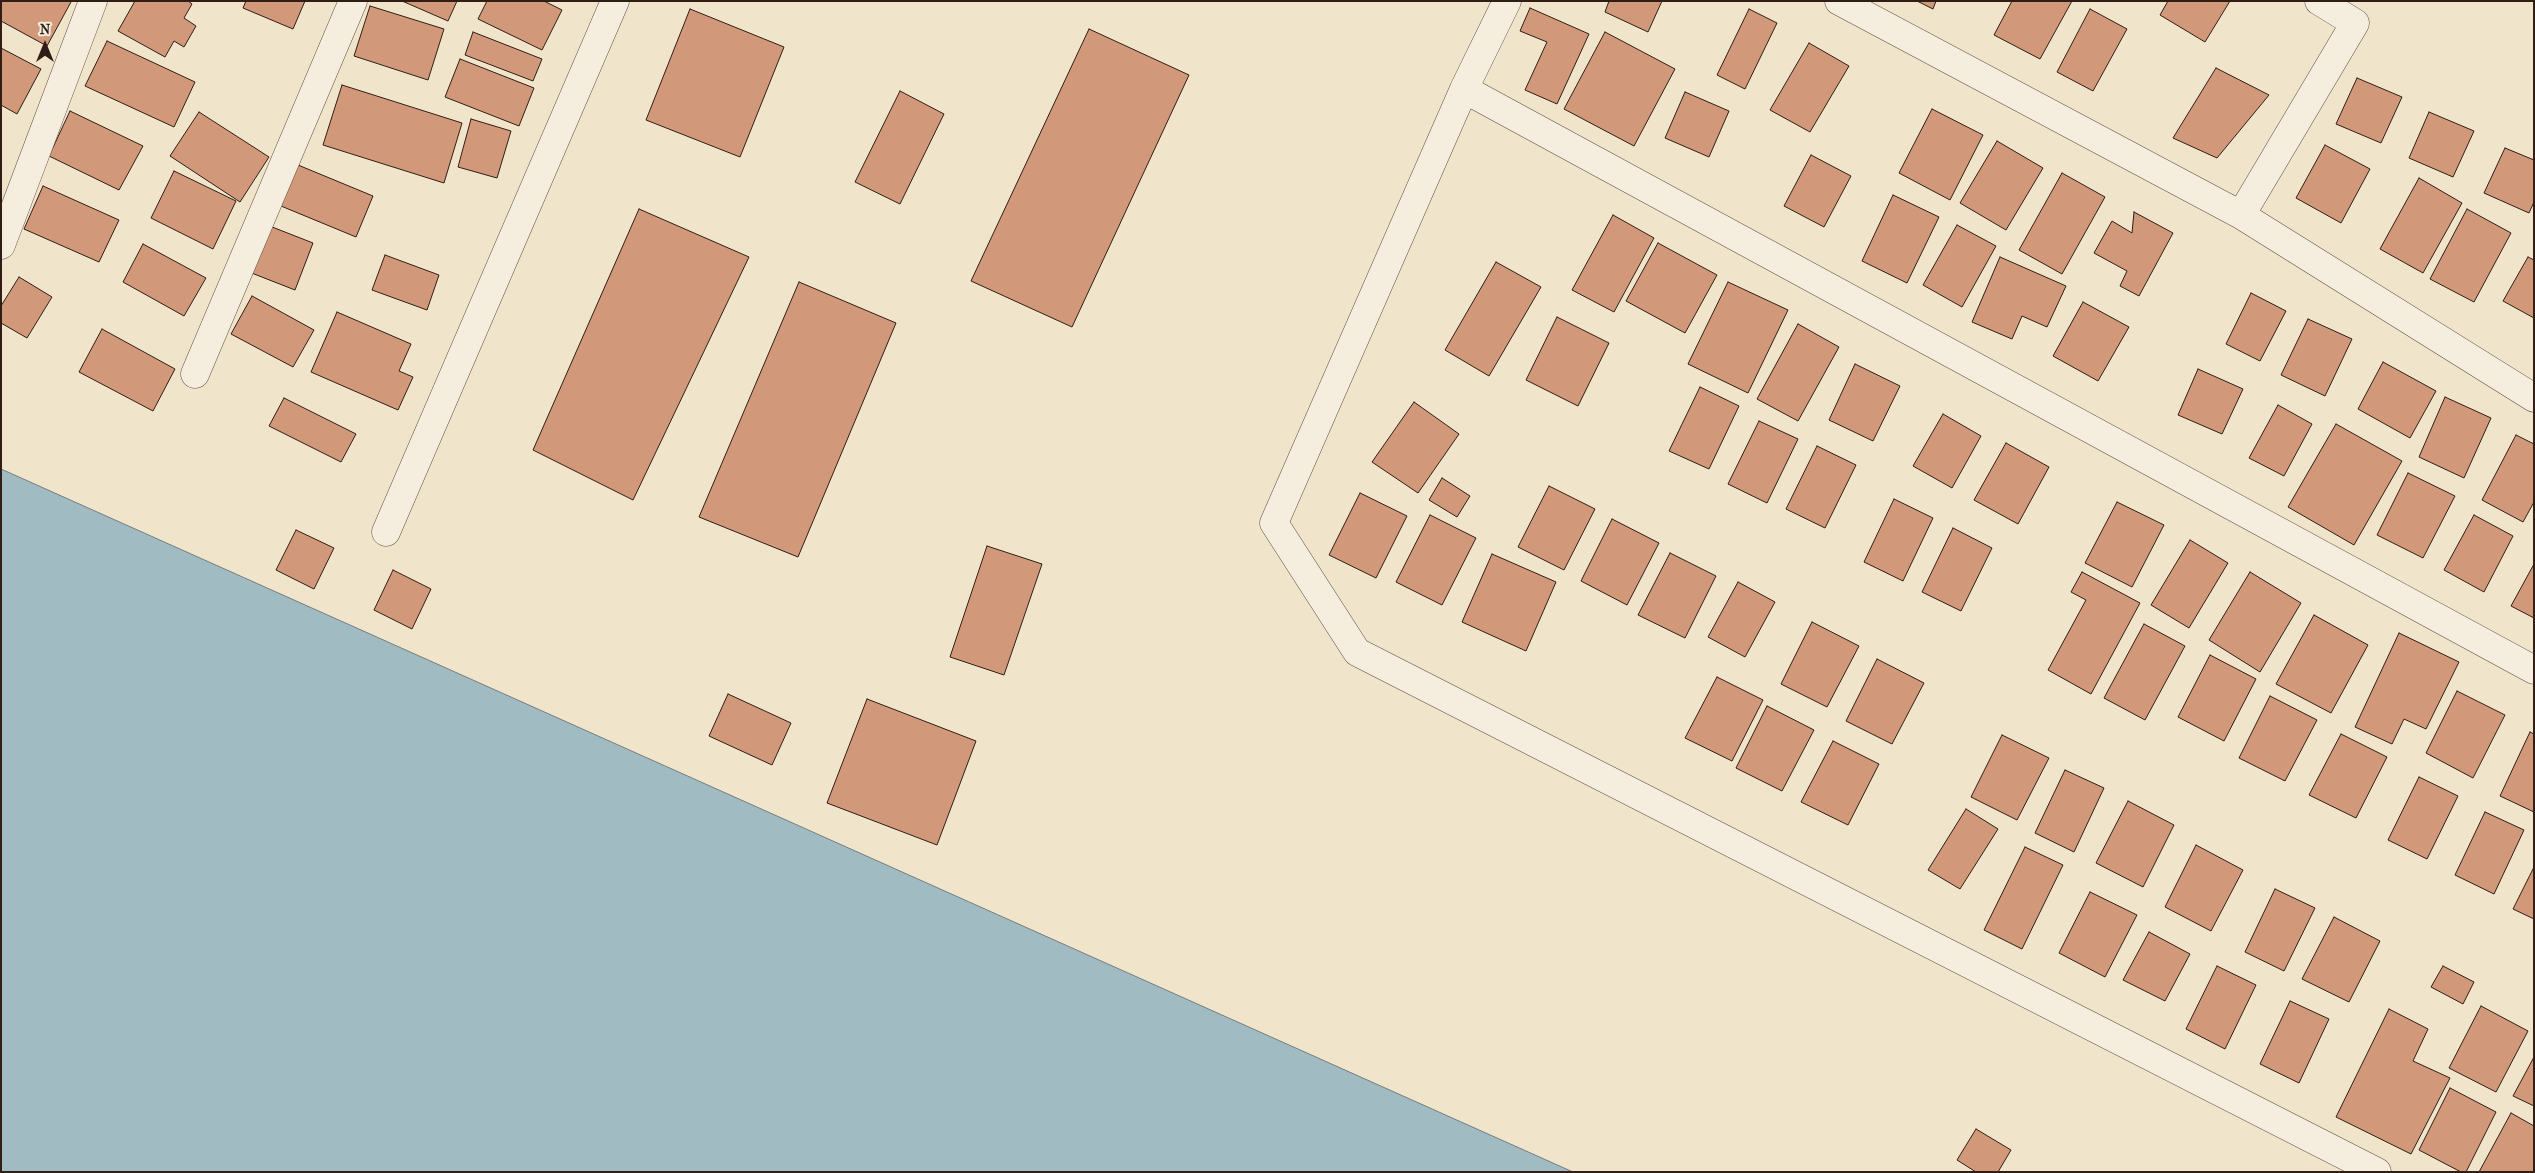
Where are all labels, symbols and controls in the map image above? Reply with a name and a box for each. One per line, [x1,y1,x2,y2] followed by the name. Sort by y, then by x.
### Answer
[20,20,70,70] north arrow
[40,21,50,38] text: N

